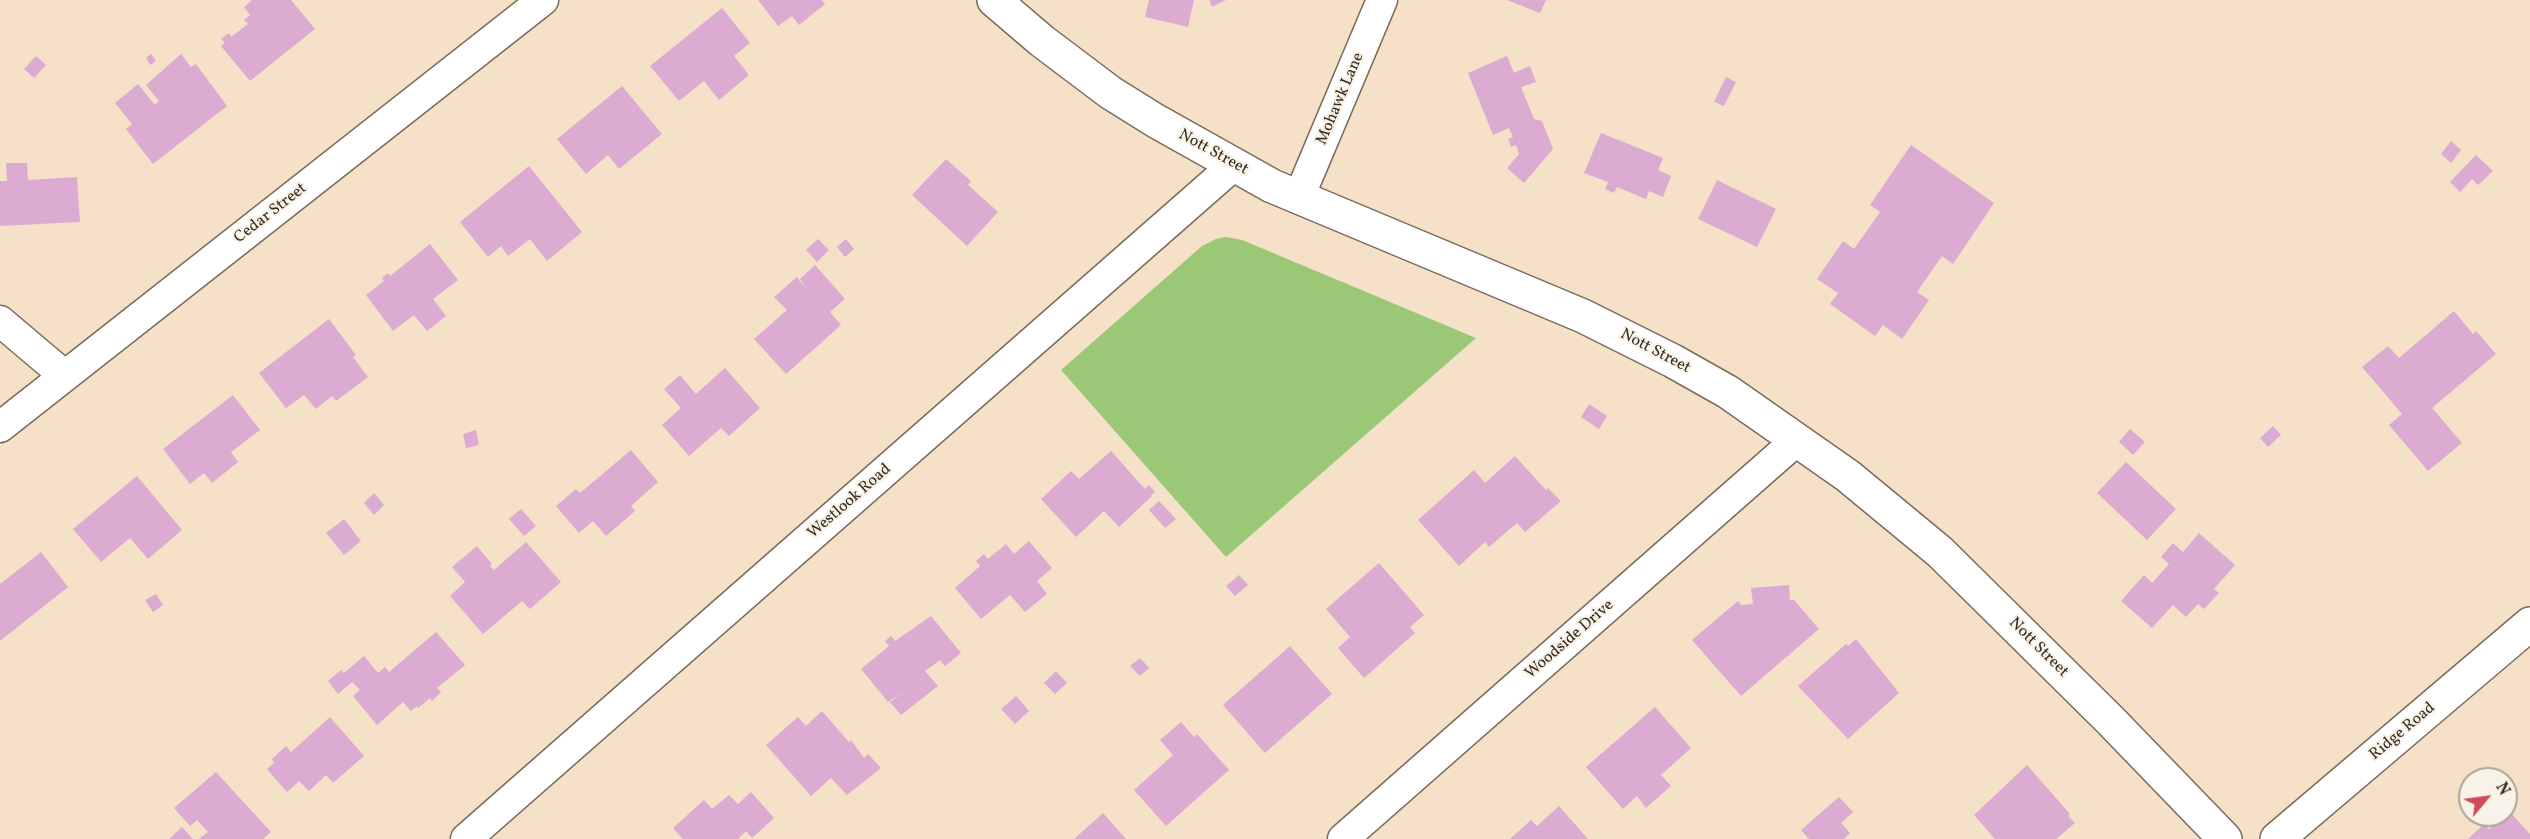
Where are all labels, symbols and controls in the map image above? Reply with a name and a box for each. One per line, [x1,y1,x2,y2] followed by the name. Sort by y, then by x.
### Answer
[1313,50,1369,148] street label: Mohawk Lane
[1175,126,1251,180] street label: Nott Street
[231,180,311,248] street label: Cedar Street
[1617,326,1693,378] street label: Nott Street
[804,460,896,544] street label: Westlook Road
[1522,596,1618,684] street label: Woodside Drive
[2004,614,2072,682] street label: Nott Street
[2366,699,2440,765] street label: Ridge Road
[2458,767,2518,827] north arrow
[2490,779,2514,800] text: N

